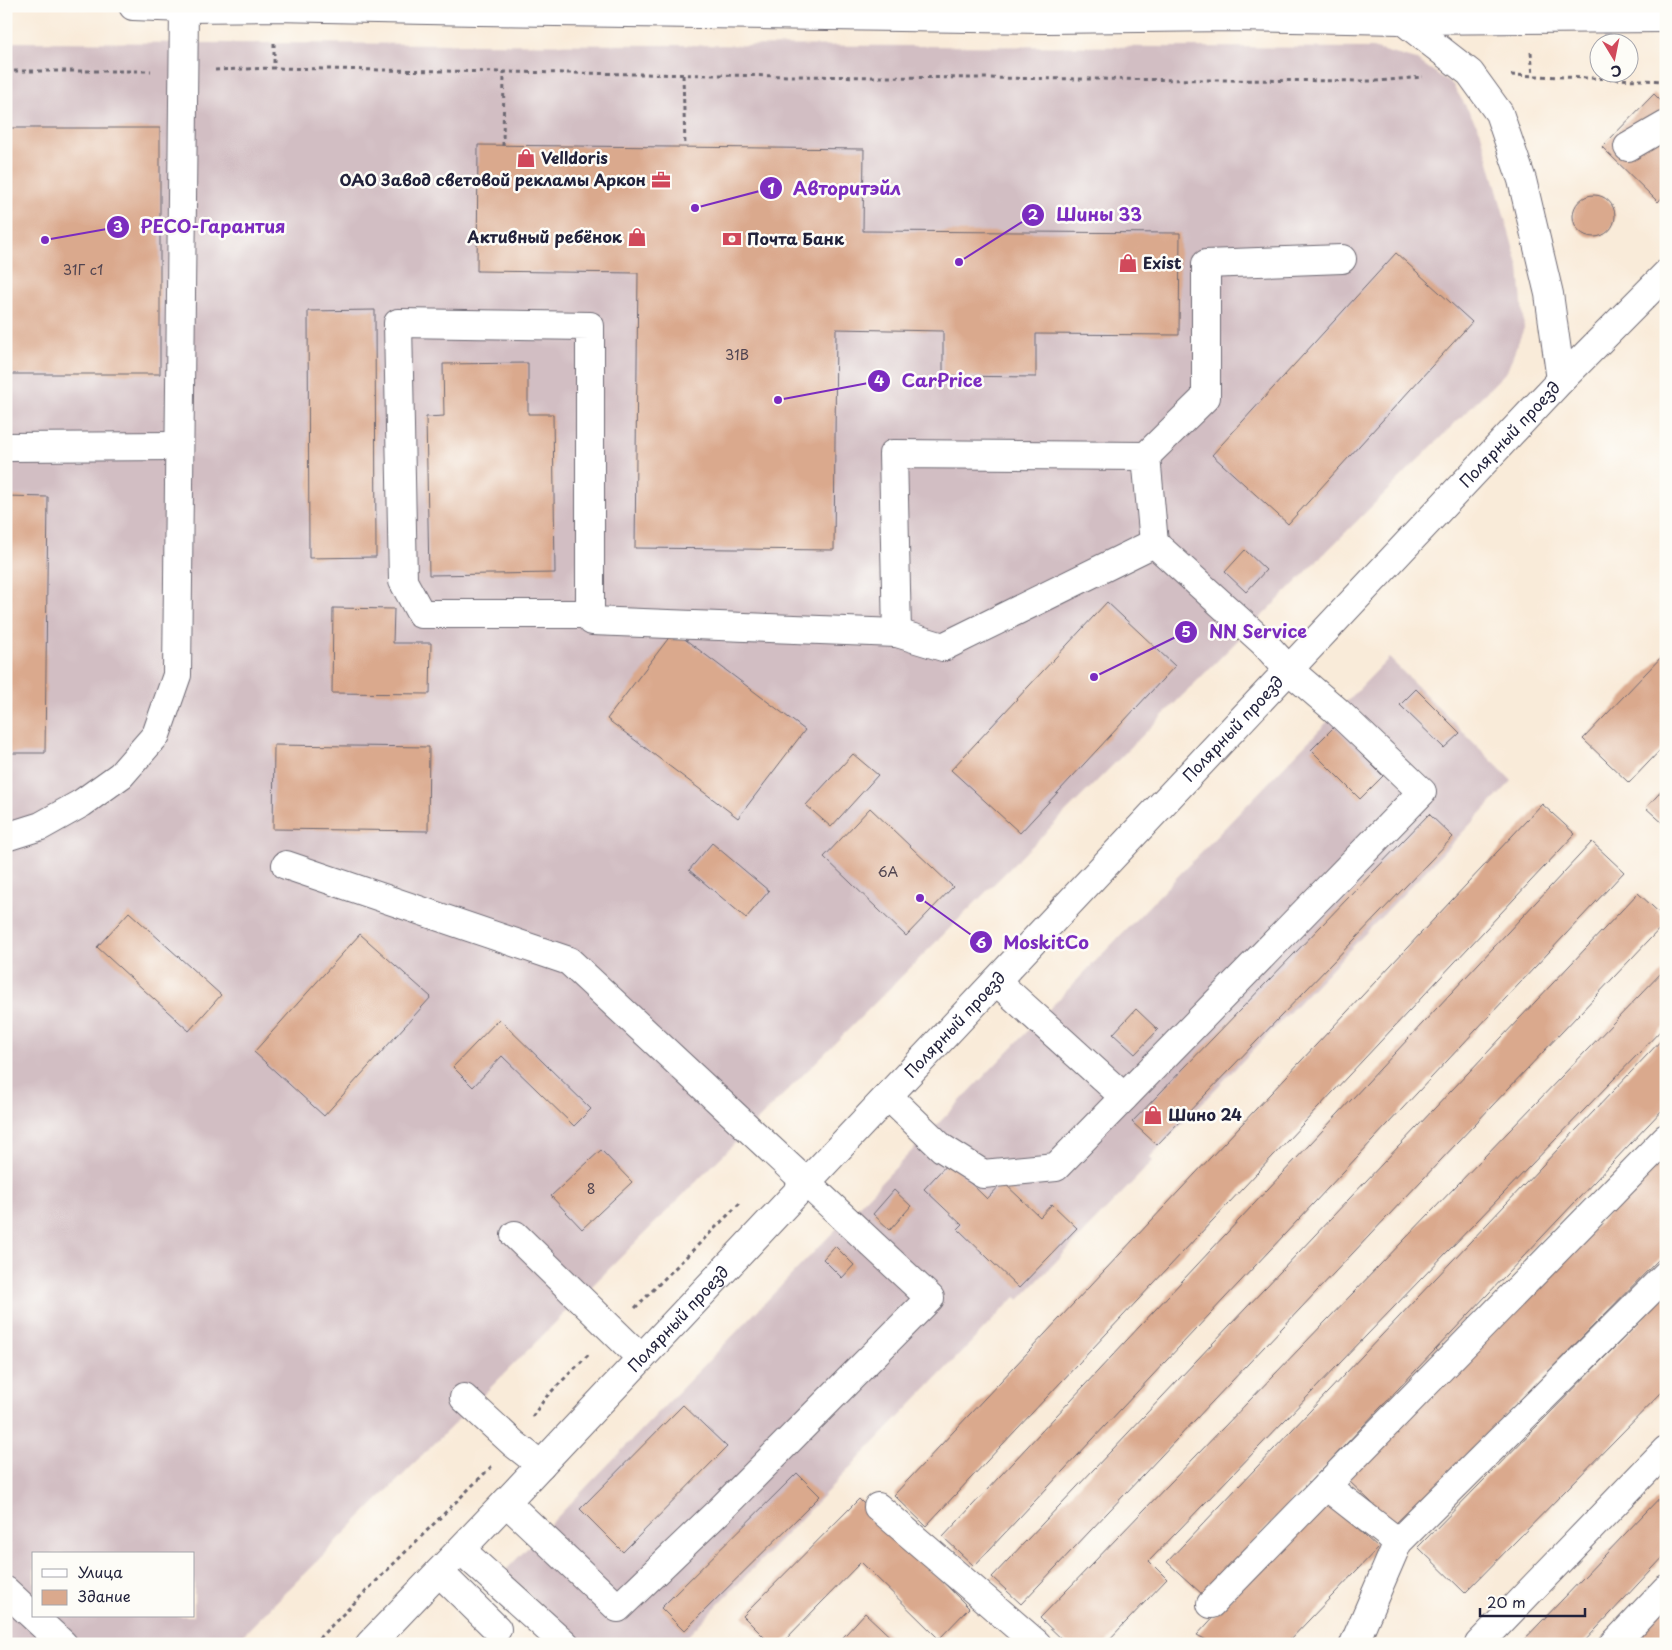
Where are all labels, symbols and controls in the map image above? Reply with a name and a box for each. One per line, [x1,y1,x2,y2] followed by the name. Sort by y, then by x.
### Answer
[1590,32,1640,82] north arrow
[1609,60,1623,83] text: С
[541,145,608,169] place label: Velldoris
[515,147,537,169] shop icon: Velldoris
[339,167,646,191] place label: ОАО Завод световой рекламы Аркон
[650,169,672,191] office icon: ОАО Завод световой рекламы Аркон
[758,172,911,205] callout: Авторитэйл
[793,174,901,201] text: Авторитэйл
[767,176,775,199] text: 1
[1020,198,1152,231] callout: Шины 33
[1056,200,1142,227] text: Шины 33
[1028,202,1039,225] text: 2
[106,211,295,244] callout: РЕСО-Гарантия
[141,212,285,239] text: РЕСО-Гарантия
[113,214,123,237] text: 3
[466,224,623,248] place label: Активный ребёнок
[626,226,648,248] shop icon: Активный ребёнок
[747,226,845,250] place label: Почта Банк
[721,228,743,250] bank icon: Почта Банк
[1143,250,1182,274] place label: Exist
[1117,252,1139,274] shop icon: Exist
[63,259,103,280] house number: 31Г с1
[725,344,749,365] house number: 31В
[867,364,993,397] callout: CarPrice
[901,366,983,393] text: CarPrice
[874,368,884,391] text: 4
[1453,375,1565,492] street label: Полярный проезд
[1174,615,1318,648] callout: NN Service
[1209,617,1307,644] text: NN Service
[1181,619,1191,642] text: 5
[1176,670,1288,787] street label: Полярный проезд
[878,861,899,882] house number: 6А
[968,926,1099,959] callout: MoskitCo
[1003,928,1089,955] text: MoskitCo
[976,930,987,953] text: 6
[898,965,1010,1082] street label: Полярный проезд
[1168,1102,1242,1126] place label: Шино 24
[1142,1104,1164,1126] shop icon: Шино 24
[587,1178,595,1199] house number: 8
[621,1260,733,1377] street label: Полярный проезд
[32,1552,195,1618] legend
[78,1560,123,1583] text: Улица
[78,1584,131,1607] text: Здание
[1480,1585,1584,1617] scale bar
[1487,1590,1526,1613] text: 20 m

